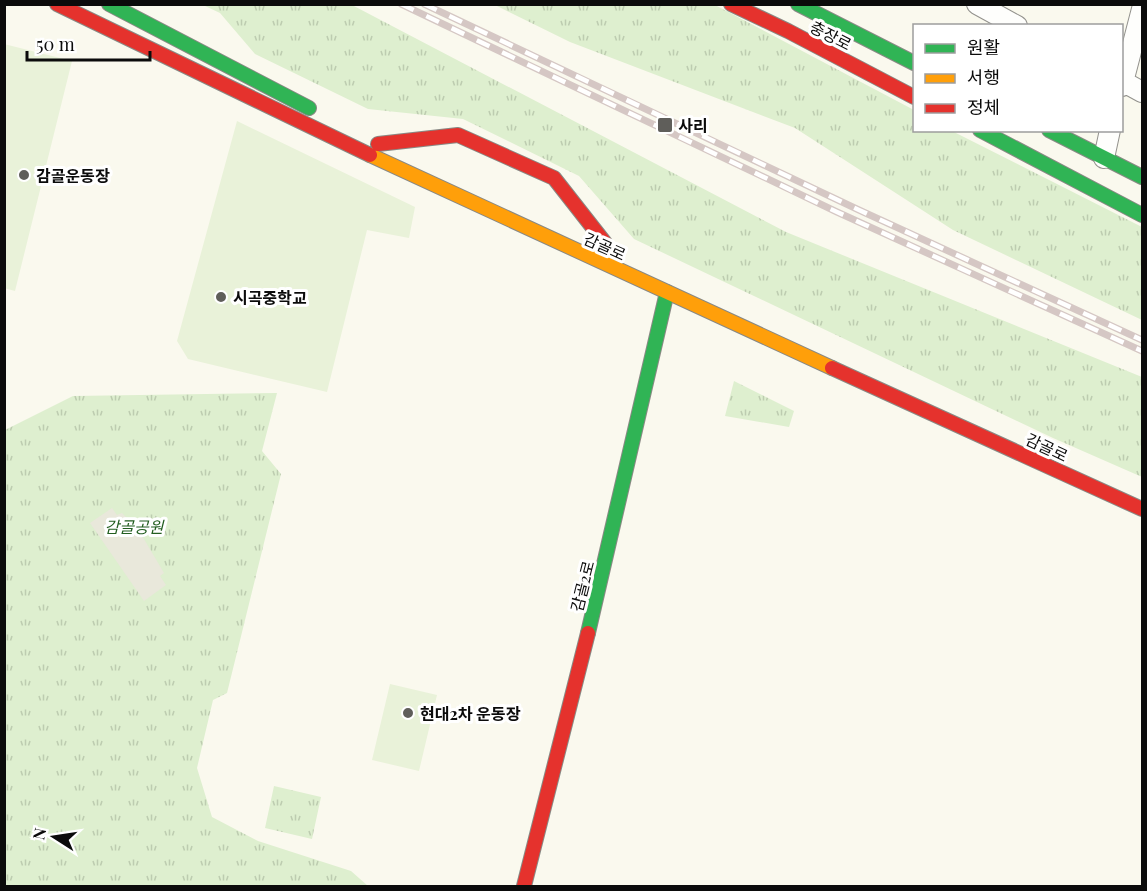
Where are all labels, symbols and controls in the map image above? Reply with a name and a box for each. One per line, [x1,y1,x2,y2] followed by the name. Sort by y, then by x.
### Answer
[807,16,856,55] street label: 충장로
[27,24,150,62] scale bar
[913,24,1123,132] legend
[36,32,75,56] text: 50 m
[967,35,1000,59] text: 원활
[967,65,1000,89] text: 서행
[967,95,1000,119] text: 정체
[678,115,707,136] place label: 사리
[656,116,674,134] marker: 사리
[36,165,110,186] place label: 감골운동장
[17,168,31,182] marker: 감골운동장
[581,227,630,265] street label: 감골로
[233,287,307,308] place label: 시곡중학교
[214,290,228,304] marker: 시곡중학교
[1023,428,1072,466] street label: 감골로
[105,516,165,537] park label: 감골공원
[566,558,599,614] street label: 감골2로
[420,703,521,724] place label: 현대2차 운동장
[401,706,415,720] marker: 현대2차 운동장
[24,807,84,867] north arrow
[27,826,50,842] text: N

